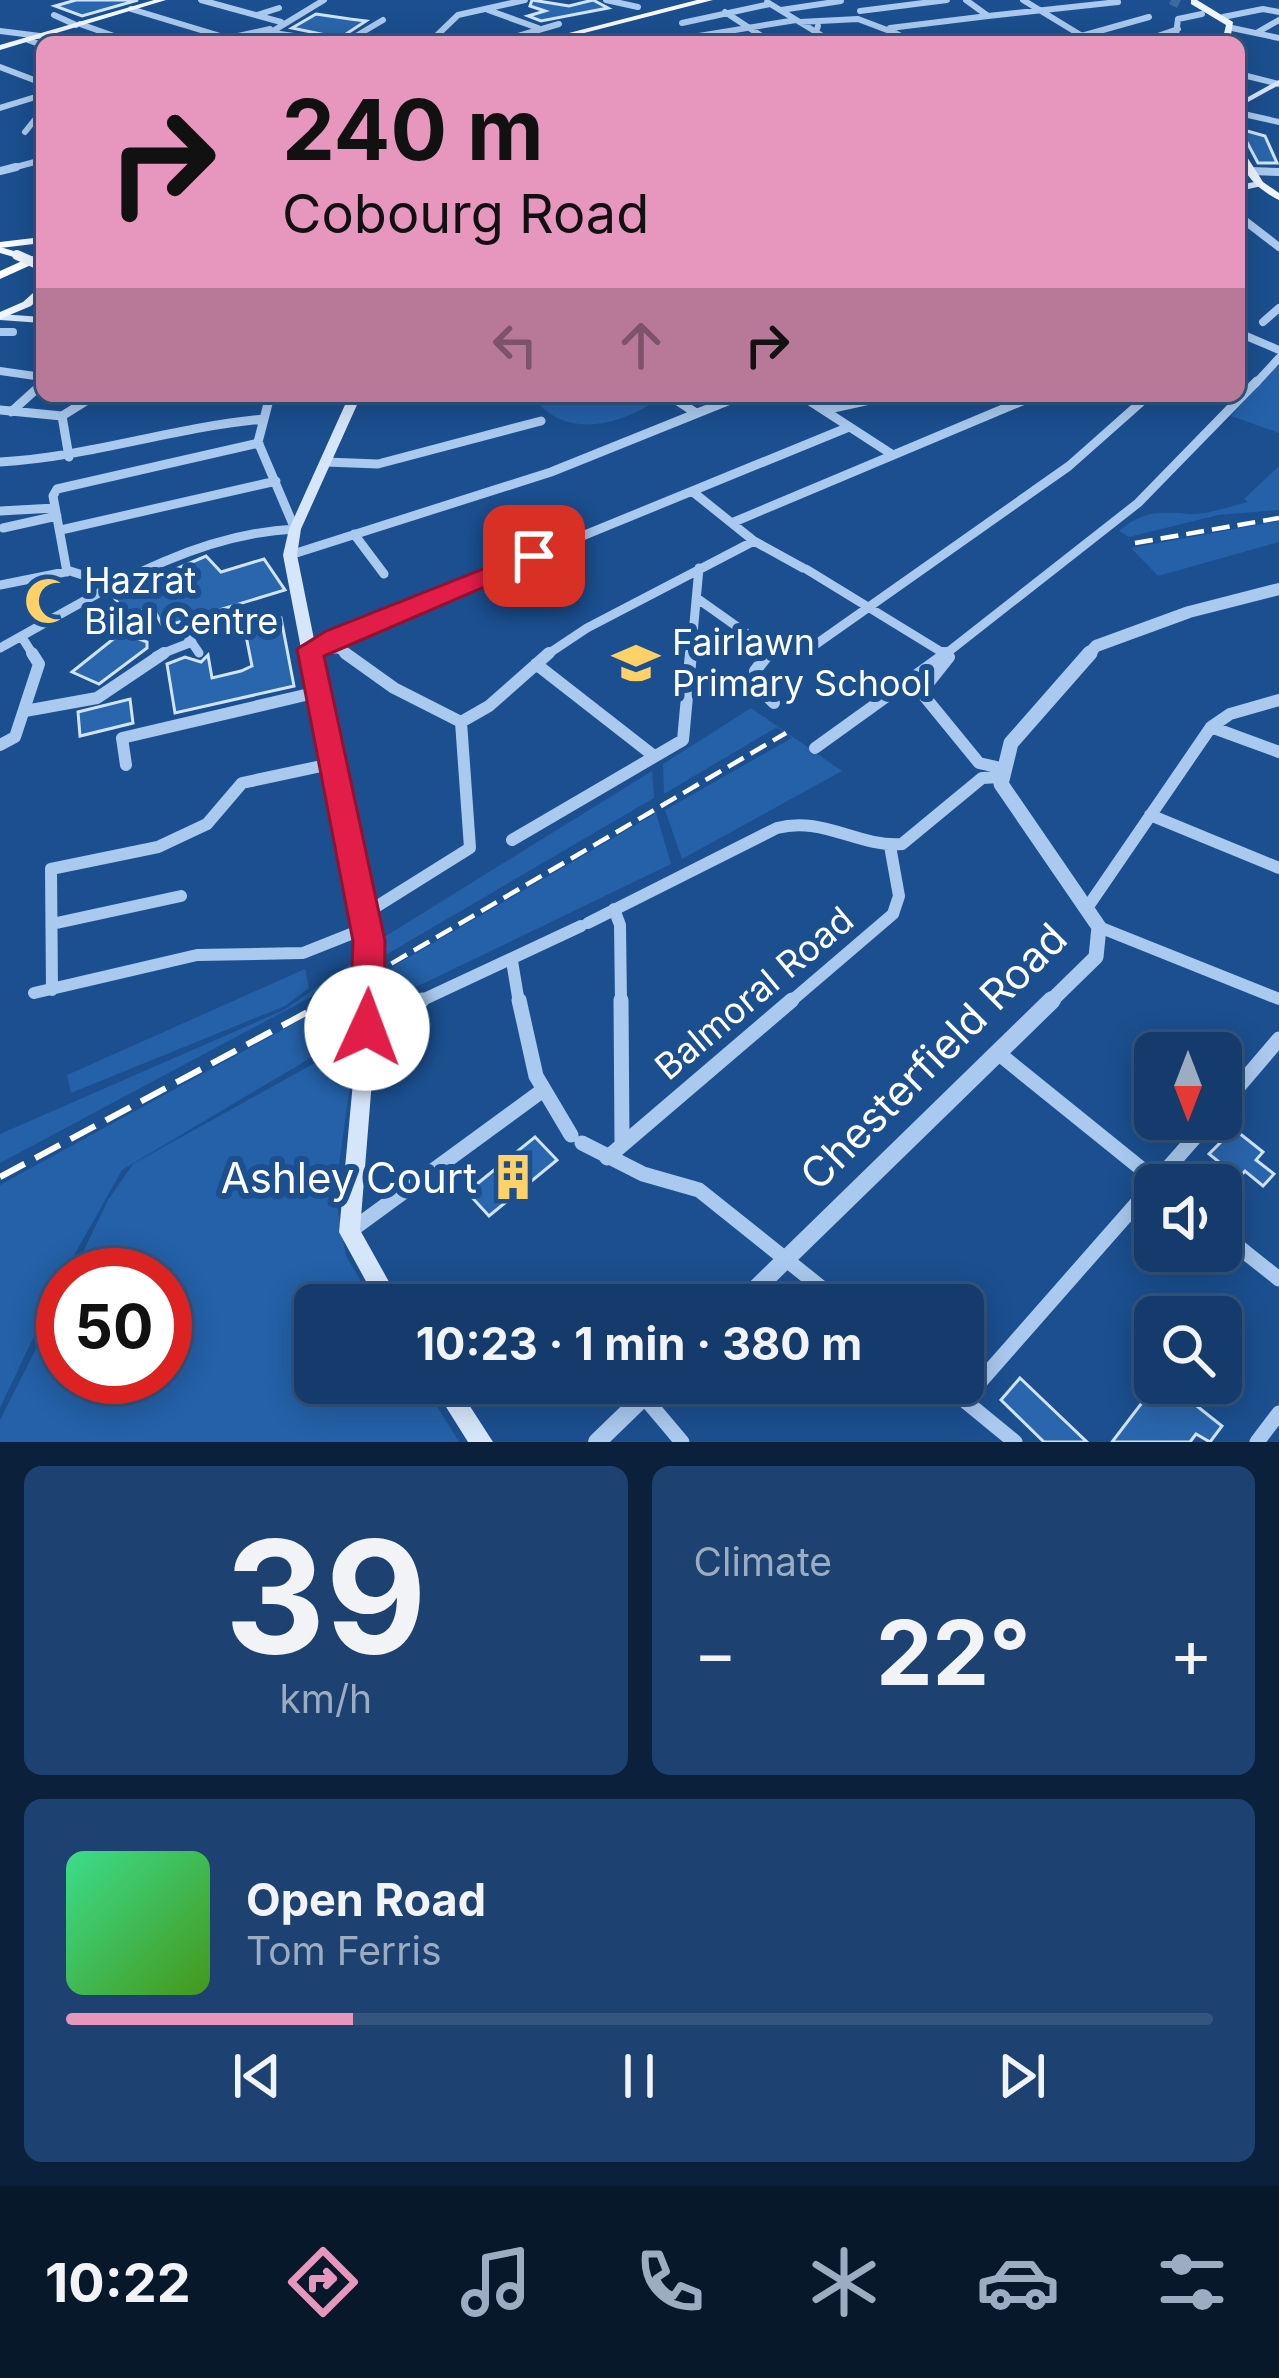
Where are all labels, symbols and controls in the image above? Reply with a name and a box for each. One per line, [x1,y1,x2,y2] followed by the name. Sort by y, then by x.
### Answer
[282,79,544,180] text: 240 m
[84,84,240,240] icon: right
[282,181,649,246] text: Cobourg Road
[482,312,548,378] icon: left
[608,312,674,378] icon: ahead
[734,312,800,378] icon: right
[483,505,585,607] pin
[501,523,567,589] icon: arrive
[84,558,278,643] place label: Hazrat Bilal Centre
[23,576,73,626] mosque icon: Hazrat Bilal Centre
[672,620,931,705] place label: Fairlawn Primary School
[611,638,661,688] school or university icon: Fairlawn Primary School
[646,897,862,1089] street label: Balmoral Road
[789,912,1077,1200] street label: Chesterfield Road
[304,965,430,1091] position arrow
[1134,1032,1242,1140] north arrow
[1134,1032,1242,1404] map controls
[221,1152,477,1203] place label: Ashley Court
[488,1152,538,1202] building icon: Ashley Court
[1134,1164,1242,1272] button: sound
[36,1248,192,1404] speed limit sign: 50
[1134,1296,1242,1404] button: search
[416,1316,862,1371] text: 10:23 · 1 min · 380 m
[225,1502,427,1691] text: 39
[694,1538,832,1585] text: Climate
[876,1598,1031,1707] text: 22°
[694,1613,737,1693] text: −
[1169,1613,1213,1693] text: +
[279,1675,372,1722] text: km/h
[246,1872,486,1927] text: Open Road
[246,1927,441,1974] text: Tom Ferris
[224,2043,290,2109] icon: previous
[606,2043,672,2109] icon: pause
[989,2043,1055,2109] icon: next
[281,2240,365,2324] icon: directions
[454,2240,538,2324] icon: music
[628,2240,712,2324] icon: phone
[802,2240,886,2324] icon: climate
[976,2240,1060,2324] icon: car
[1150,2240,1234,2324] icon: filters
[45,2250,191,2315] text: 10:22

